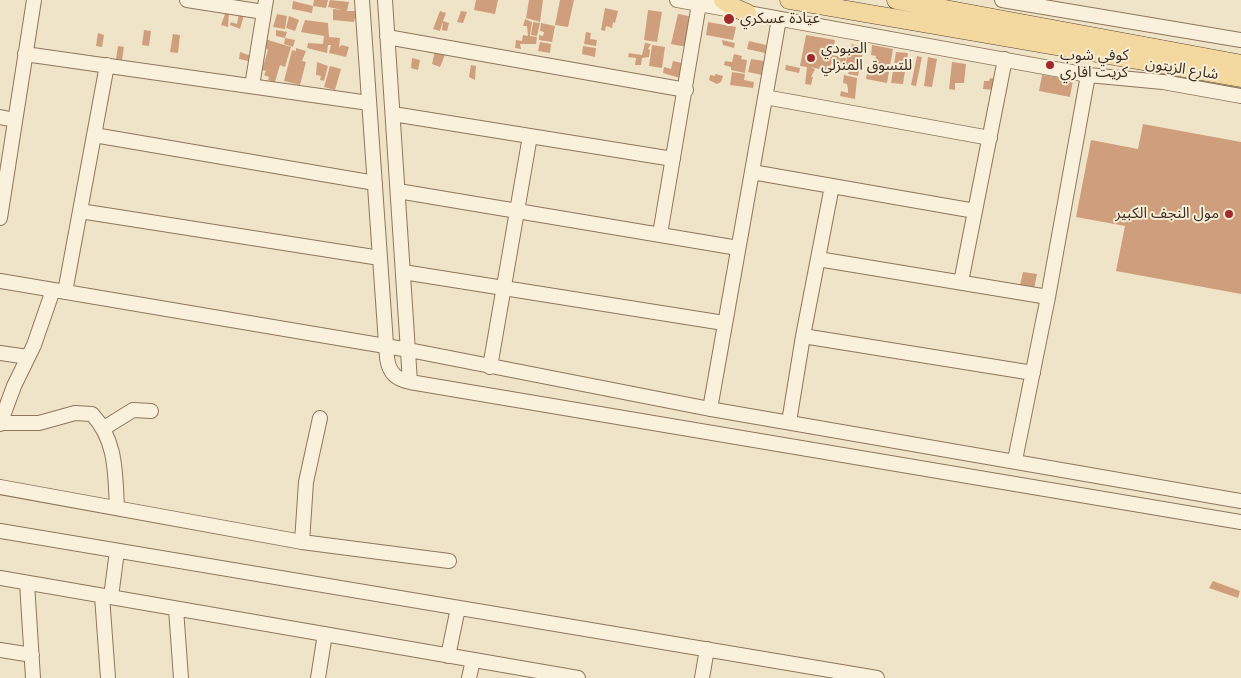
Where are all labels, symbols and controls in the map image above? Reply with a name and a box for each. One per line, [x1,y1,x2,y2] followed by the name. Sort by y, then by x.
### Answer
[740,10,820,28] place label: عيادة عسكري
[722,12,736,26] marker: عيادة عسكري
[821,40,912,75] place label: العبودي للتسوق المنزلي
[1060,47,1129,82] place label: كوفي شوب كريت افاري
[805,52,817,64] marker: العبودي للتسوق المنزلي
[1144,54,1220,84] street label: شارع الزيتون
[1044,59,1056,71] marker: كوفي شوب كريت افاري
[1115,205,1219,223] place label: مول النجف الكبير
[1223,208,1235,220] marker: مول النجف الكبير

